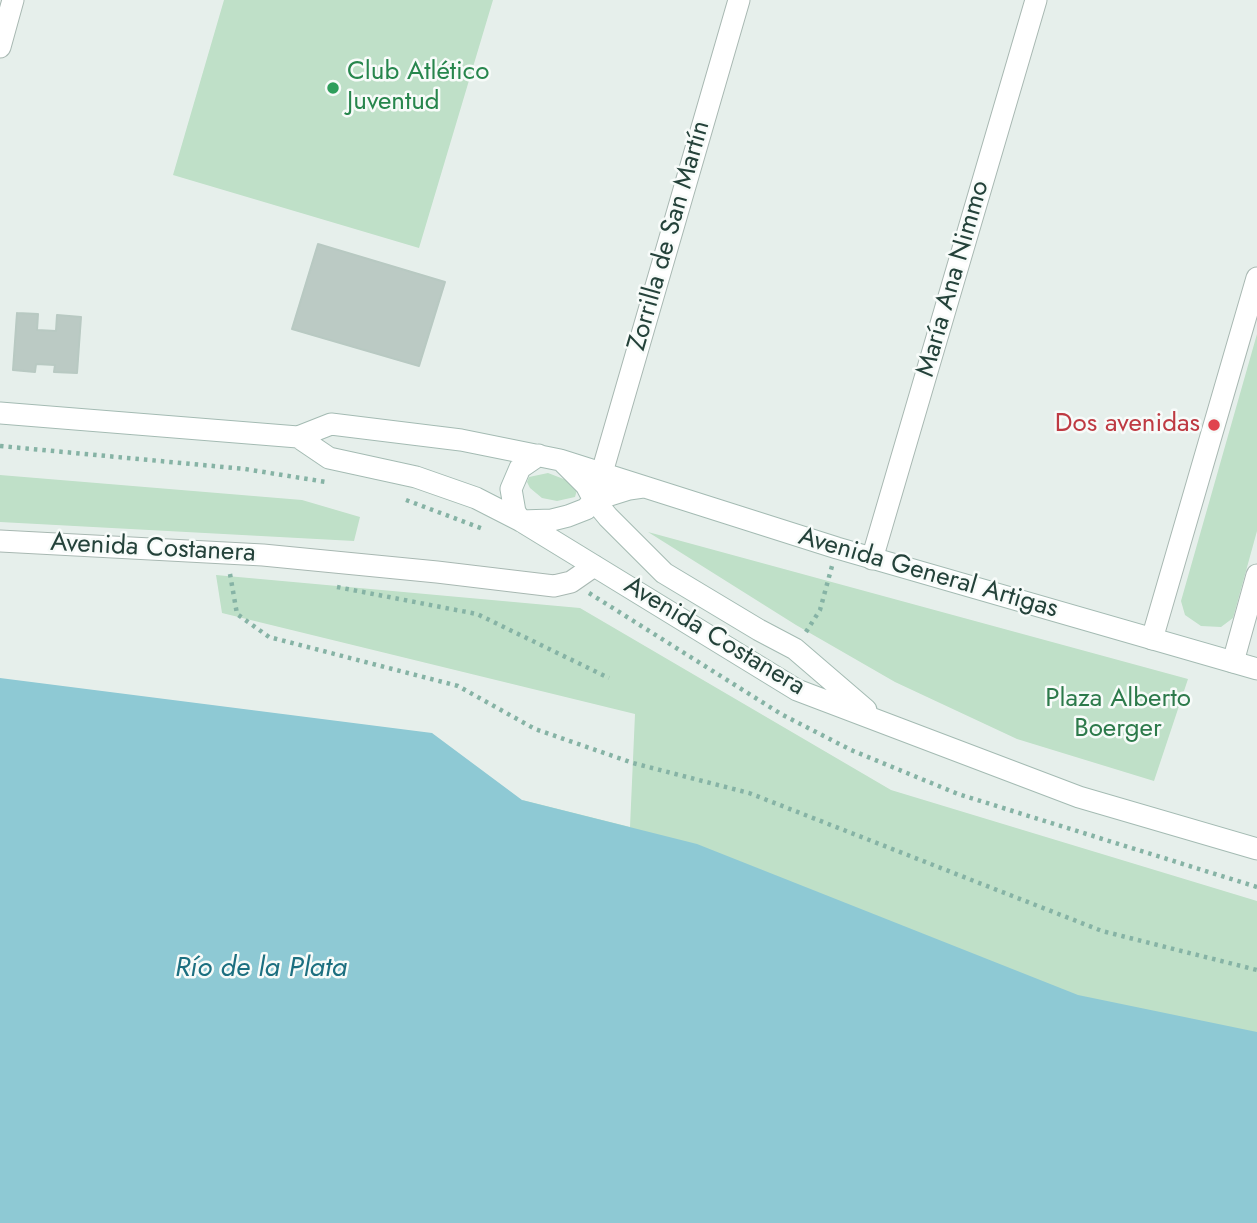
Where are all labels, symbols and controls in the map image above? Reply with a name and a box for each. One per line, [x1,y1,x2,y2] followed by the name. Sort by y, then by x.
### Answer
[347,57,489,119] place label: Club Atlético Juventud
[325,80,341,96] marker: Club Atlético Juventud
[622,117,718,355] street label: Zorrilla de San Martín
[911,177,997,381] street label: María Ana Nimmo
[1055,409,1200,441] place label: Dos avenidas
[1206,417,1222,433] marker: Dos avenidas
[795,522,1061,626] street label: Avenida General Artigas
[50,528,256,570] street label: Avenida Costanera
[618,571,810,703] street label: Avenida Costanera
[1045,684,1191,746] park label: Plaza Alberto Boerger
[175,952,347,986] water label: Río de la Plata

